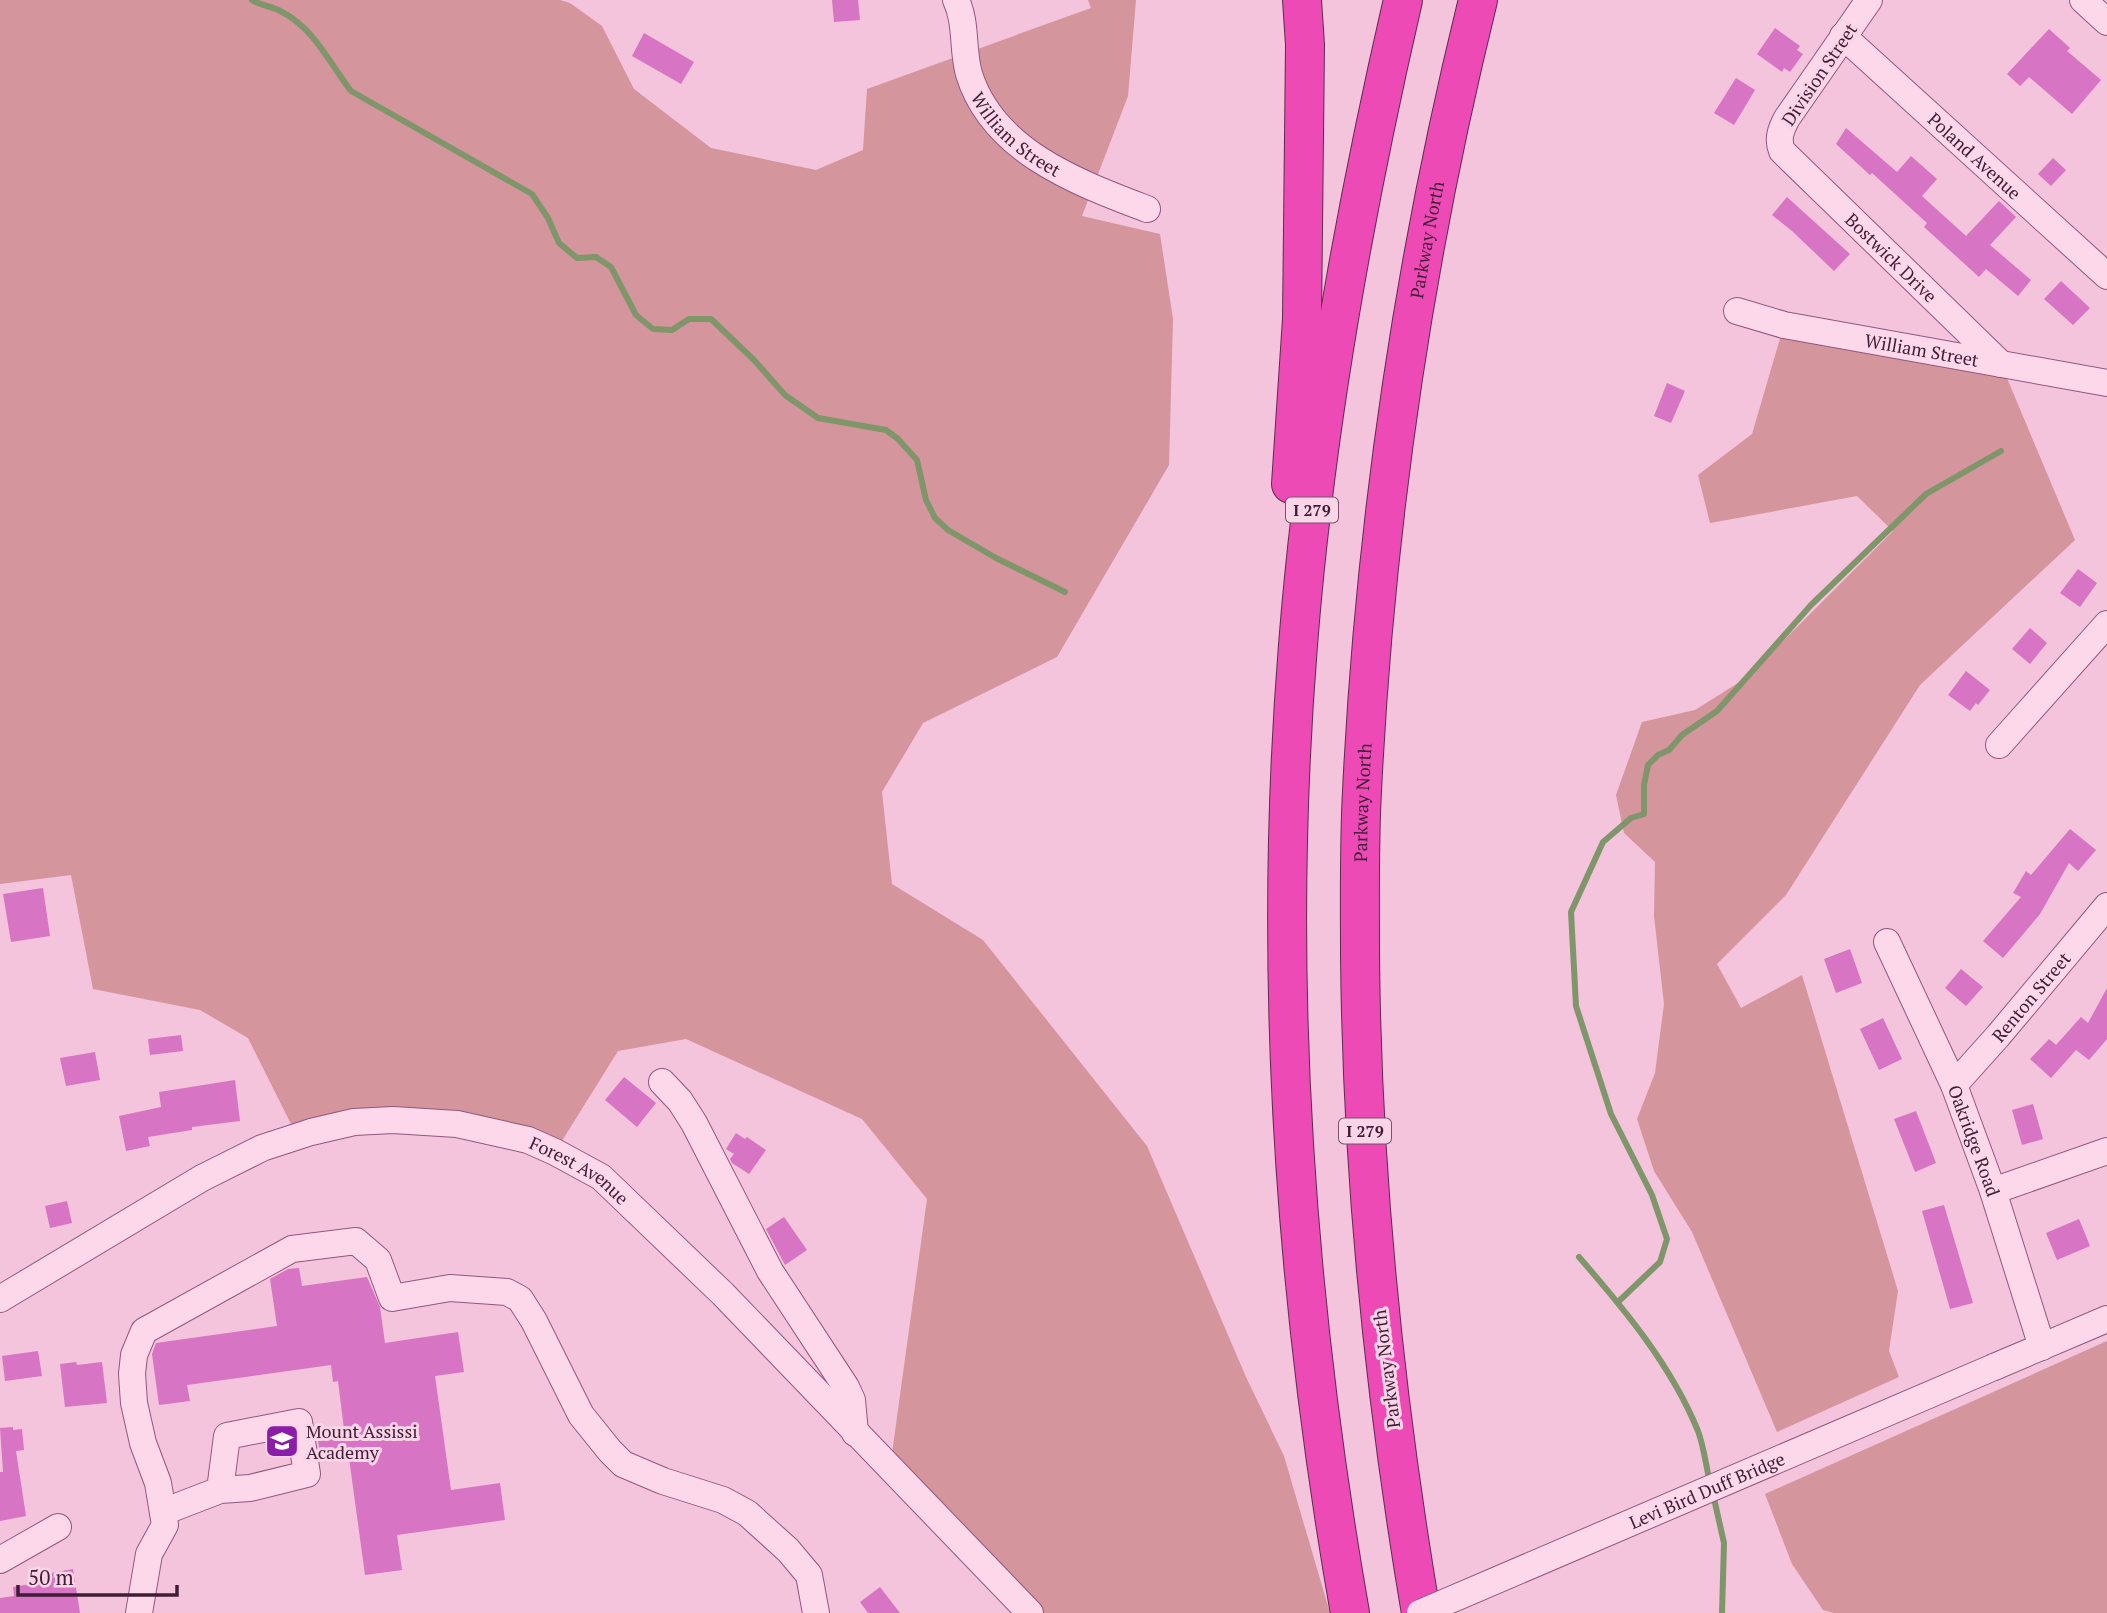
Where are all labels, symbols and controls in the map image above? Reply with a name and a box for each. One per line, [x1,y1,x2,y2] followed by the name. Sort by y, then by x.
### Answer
[1776,18,1862,130] street label: Division Street
[966,87,1065,182] street label: William Street
[1923,107,2027,204] street label: Poland Avenue
[1404,178,1449,300] street label: Parkway North
[1840,207,1942,308] street label: Bostwick Drive
[1863,328,1981,372] street label: William Street
[1286,498,1338,523] road number: I 279
[1348,742,1377,862] street label: Parkway North
[1986,946,2076,1047] street label: Renton Street
[1943,1081,2006,1200] street label: Oakridge Road
[1339,1119,1391,1144] road number: I 279
[526,1130,634,1210] street label: Forest Avenue
[1367,1308,1405,1429] street label: Parkway North
[306,1419,418,1464] place label: Mount Assissi Academy
[263,1422,301,1460] school or university icon: Mount Assissi Academy
[1625,1446,1788,1534] street label: Levi Bird Duff Bridge
[18,1554,177,1598] scale bar
[28,1563,74,1591] text: 50 m

